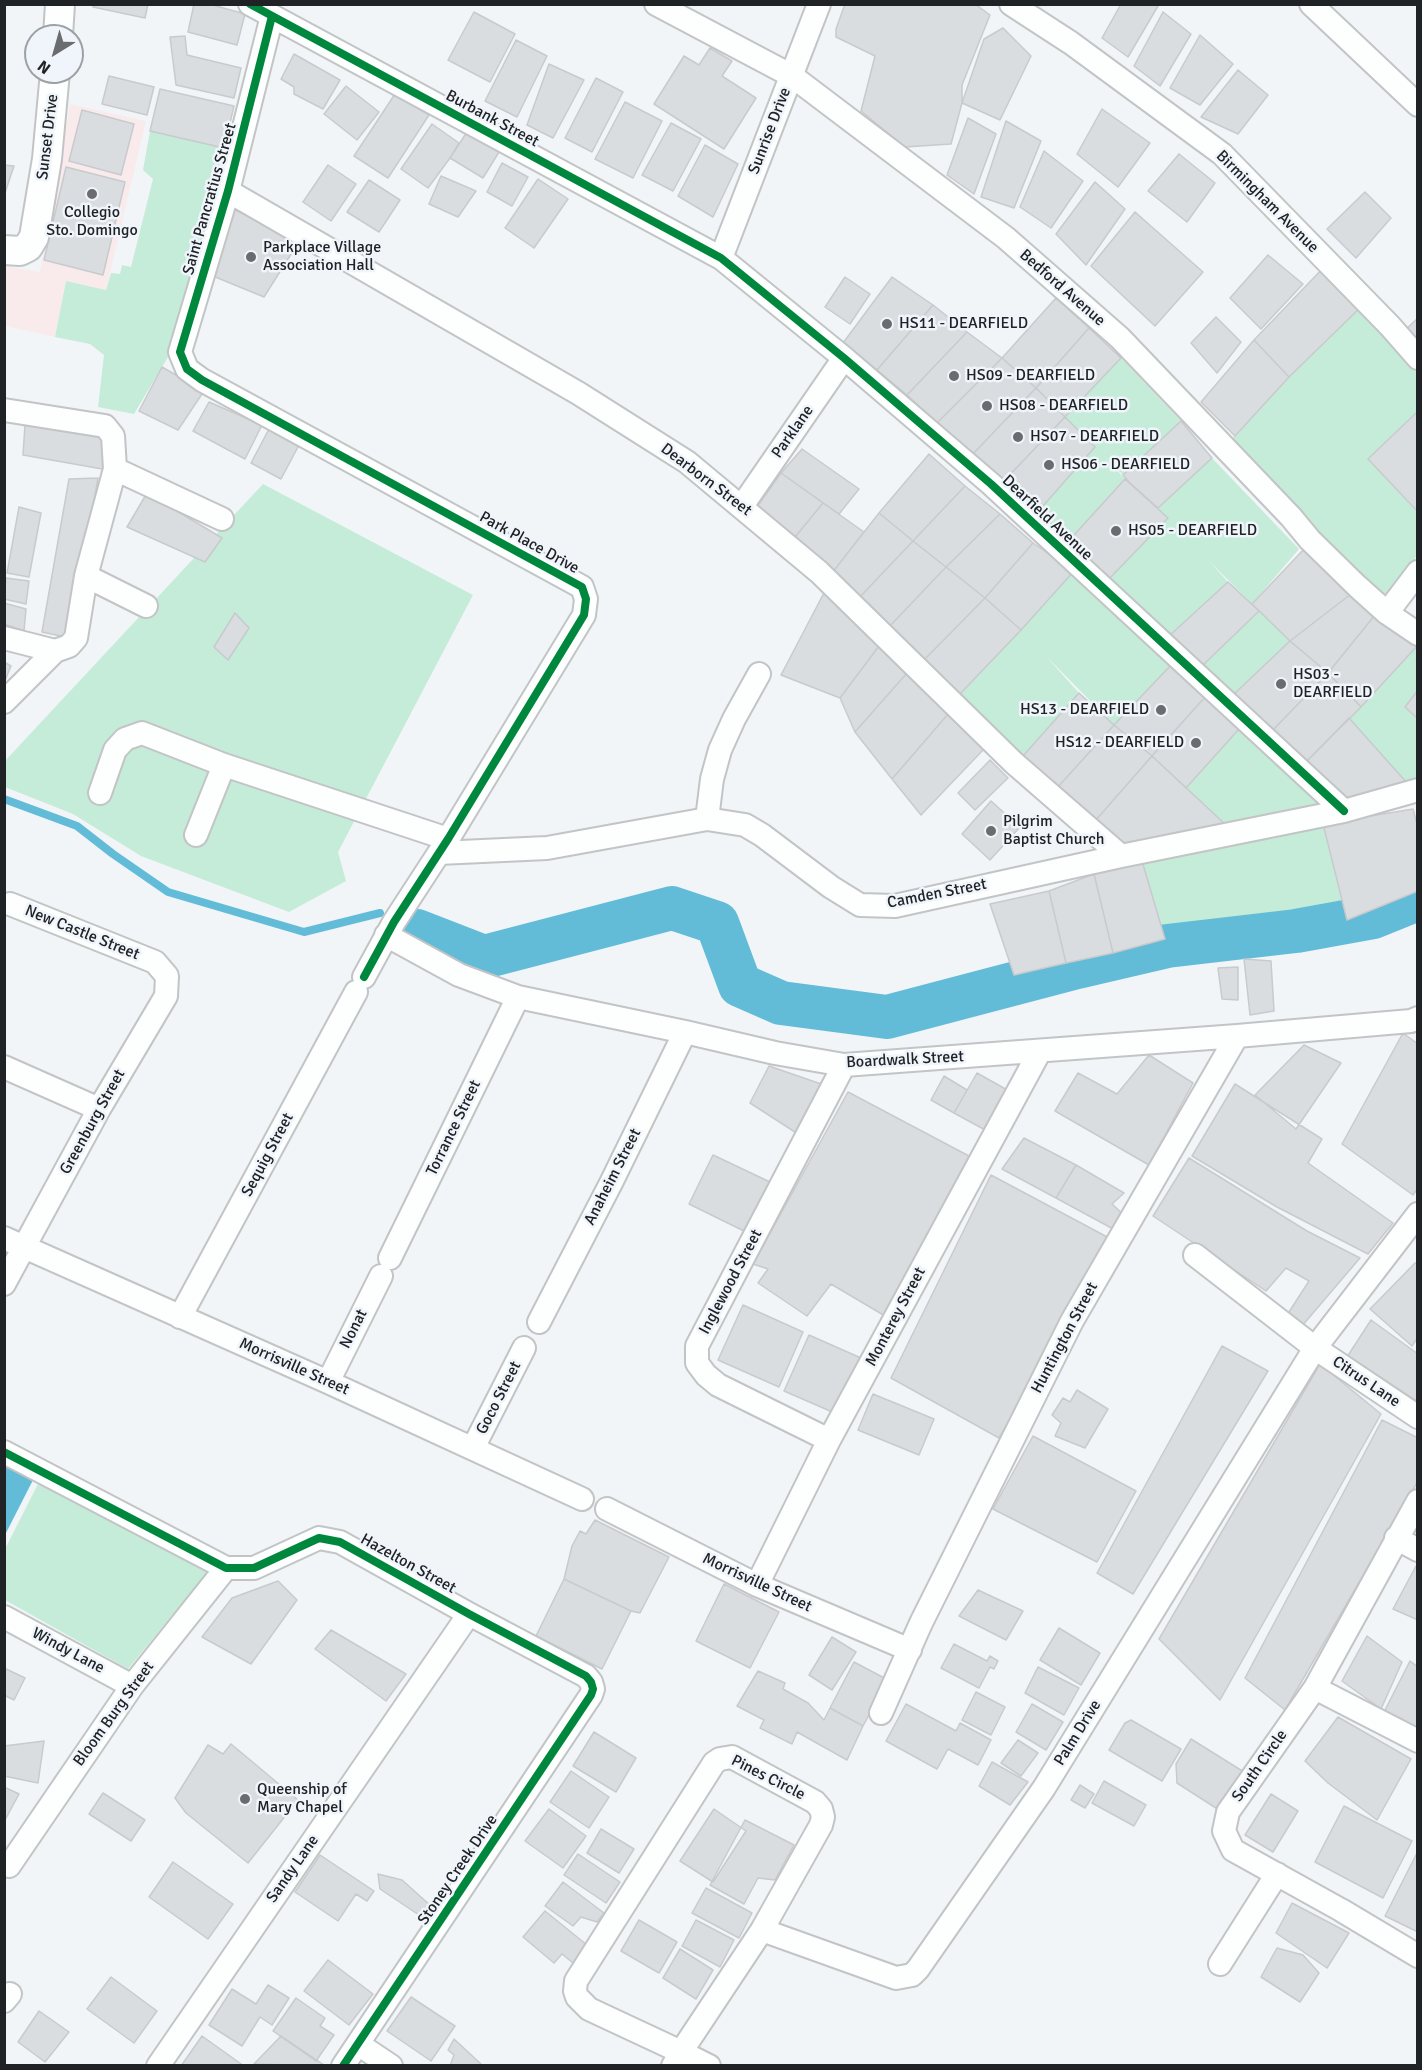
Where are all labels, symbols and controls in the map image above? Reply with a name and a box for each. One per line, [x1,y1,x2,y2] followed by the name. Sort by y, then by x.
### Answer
[24,24,84,84] north arrow
[34,55,55,78] text: N
[745,85,795,177] street label: Sunrise Drive
[442,86,542,152] street label: Burbank Street
[33,93,63,181] street label: Sunset Drive
[179,121,241,277] street label: Saint Pancratius Street
[1212,147,1322,257] street label: Birmingham Avenue
[85,187,99,201] marker: Collegio Sto. Domingo
[46,203,138,241] place label: Collegio Sto. Domingo
[263,238,381,276] place label: Parkplace Village Association Hall
[1015,245,1109,331] street label: Bedford Avenue
[244,250,258,264] marker: Parkplace Village Association Hall
[899,314,1028,334] place label: HS11 - DEARFIELD
[880,317,894,331] marker: HS11 - DEARFIELD
[966,366,1095,386] place label: HS09 - DEARFIELD
[947,369,961,383] marker: HS09 - DEARFIELD
[999,396,1128,416] place label: HS08 - DEARFIELD
[980,399,994,413] marker: HS08 - DEARFIELD
[768,402,818,462] street label: Parklane
[1030,427,1159,447] place label: HS07 - DEARFIELD
[1011,430,1025,444] marker: HS07 - DEARFIELD
[657,440,755,520] street label: Dearborn Street
[1061,455,1190,475] place label: HS06 - DEARFIELD
[1042,458,1056,472] marker: HS06 - DEARFIELD
[998,471,1096,565] street label: Dearfield Avenue
[476,508,582,578] street label: Park Place Drive
[1128,521,1257,541] place label: HS05 - DEARFIELD
[1109,524,1123,538] marker: HS05 - DEARFIELD
[1293,665,1372,703] place label: HS03 - DEARFIELD
[1274,677,1288,691] marker: HS03 - DEARFIELD
[1020,700,1149,720] place label: HS13 - DEARFIELD
[1154,703,1168,717] marker: HS13 - DEARFIELD
[1055,733,1184,753] place label: HS12 - DEARFIELD
[1189,736,1203,750] marker: HS12 - DEARFIELD
[1003,812,1104,850] place label: Pilgrim Baptist Church
[984,824,998,838] marker: Pilgrim Baptist Church
[886,875,988,913] street label: Camden Street
[22,901,142,965] street label: New Castle Street
[846,1047,964,1073] street label: Boardwalk Street
[56,1066,130,1178] street label: Greenburg Street
[423,1077,485,1179] street label: Torrance Street
[238,1110,298,1200] street label: Sequig Street
[580,1126,646,1228] street label: Anaheim Street
[695,1226,767,1338] street label: Inglewood Street
[862,1264,930,1370] street label: Monterey Street
[1028,1279,1102,1397] street label: Huntington Street
[336,1306,372,1352] street label: Nonat
[236,1334,352,1400] street label: Morrisville Street
[1328,1352,1404,1412] street label: Citrus Lane
[472,1358,526,1438] street label: Goco Street
[357,1530,459,1598] street label: Hazelton Street
[699,1549,815,1617] street label: Morrisville Street
[29,1624,107,1678] street label: Windy Lane
[70,1658,158,1770] street label: Bloom Burg Street
[1050,1697,1106,1769] street label: Palm Drive
[1228,1726,1292,1806] street label: South Circle
[728,1751,808,1805] street label: Pines Circle
[257,1780,347,1818] place label: Queenship of Mary Chapel
[238,1792,252,1806] marker: Queenship of Mary Chapel
[414,1811,502,1929] street label: Stoney Creek Drive
[263,1831,323,1907] street label: Sandy Lane

